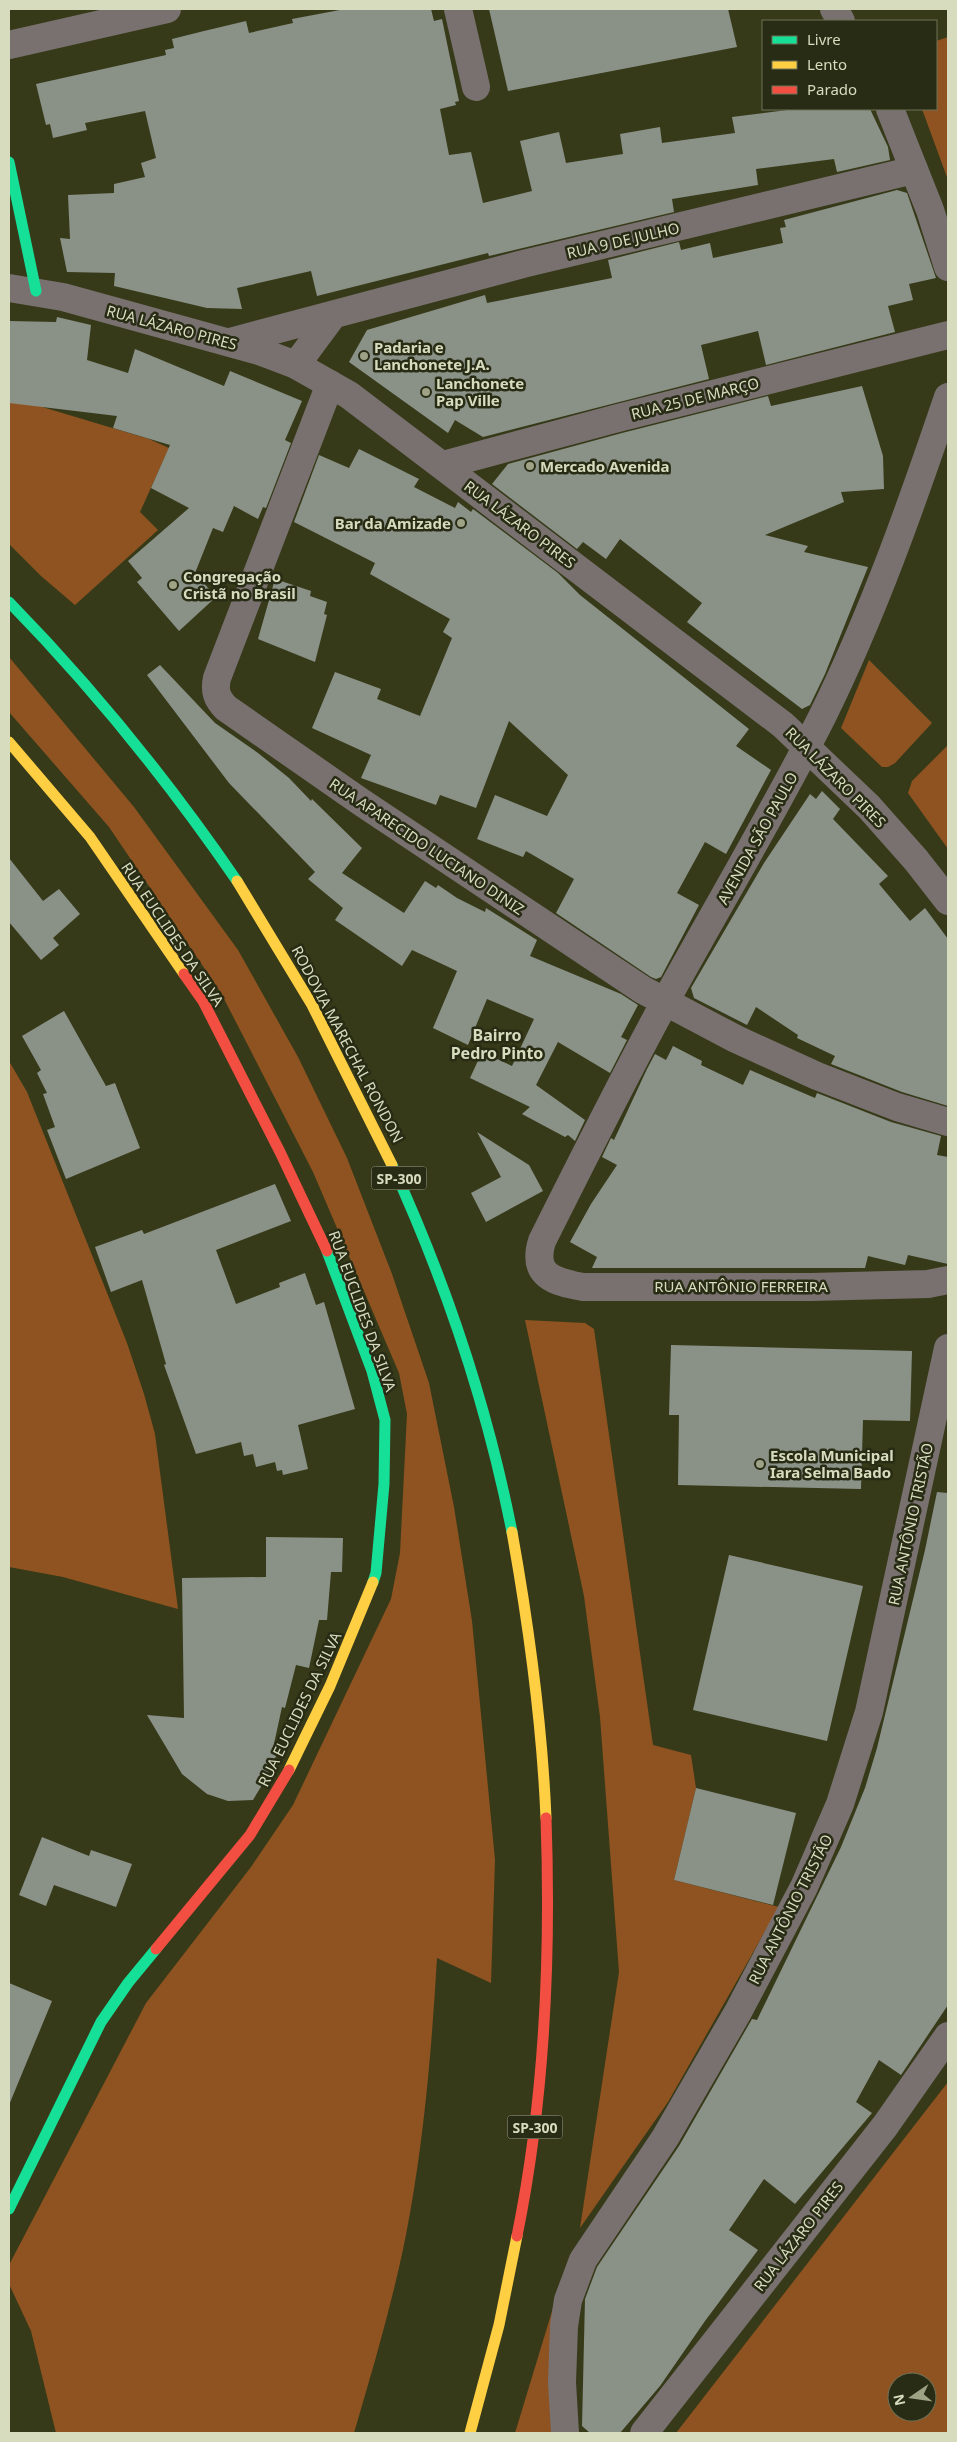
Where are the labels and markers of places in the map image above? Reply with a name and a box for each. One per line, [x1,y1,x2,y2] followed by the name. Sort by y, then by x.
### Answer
[374,337,490,374] place label: Padaria e Lanchonete J.A.
[358,350,370,362] marker: Padaria e Lanchonete J.A.
[436,373,524,410] place label: Lanchonete Pap Ville
[420,386,432,398] marker: Lanchonete Pap Ville
[540,456,670,476] place label: Mercado Avenida
[524,460,536,472] marker: Mercado Avenida
[335,513,451,533] place label: Bar da Amizade
[455,517,467,529] marker: Bar da Amizade
[183,566,296,603] place label: Congregação Cristã no Brasil
[167,579,179,591] marker: Congregação Cristã no Brasil
[770,1445,894,1482] place label: Escola Municipal Iara Selma Bado
[754,1458,766,1470] marker: Escola Municipal Iara Selma Bado

